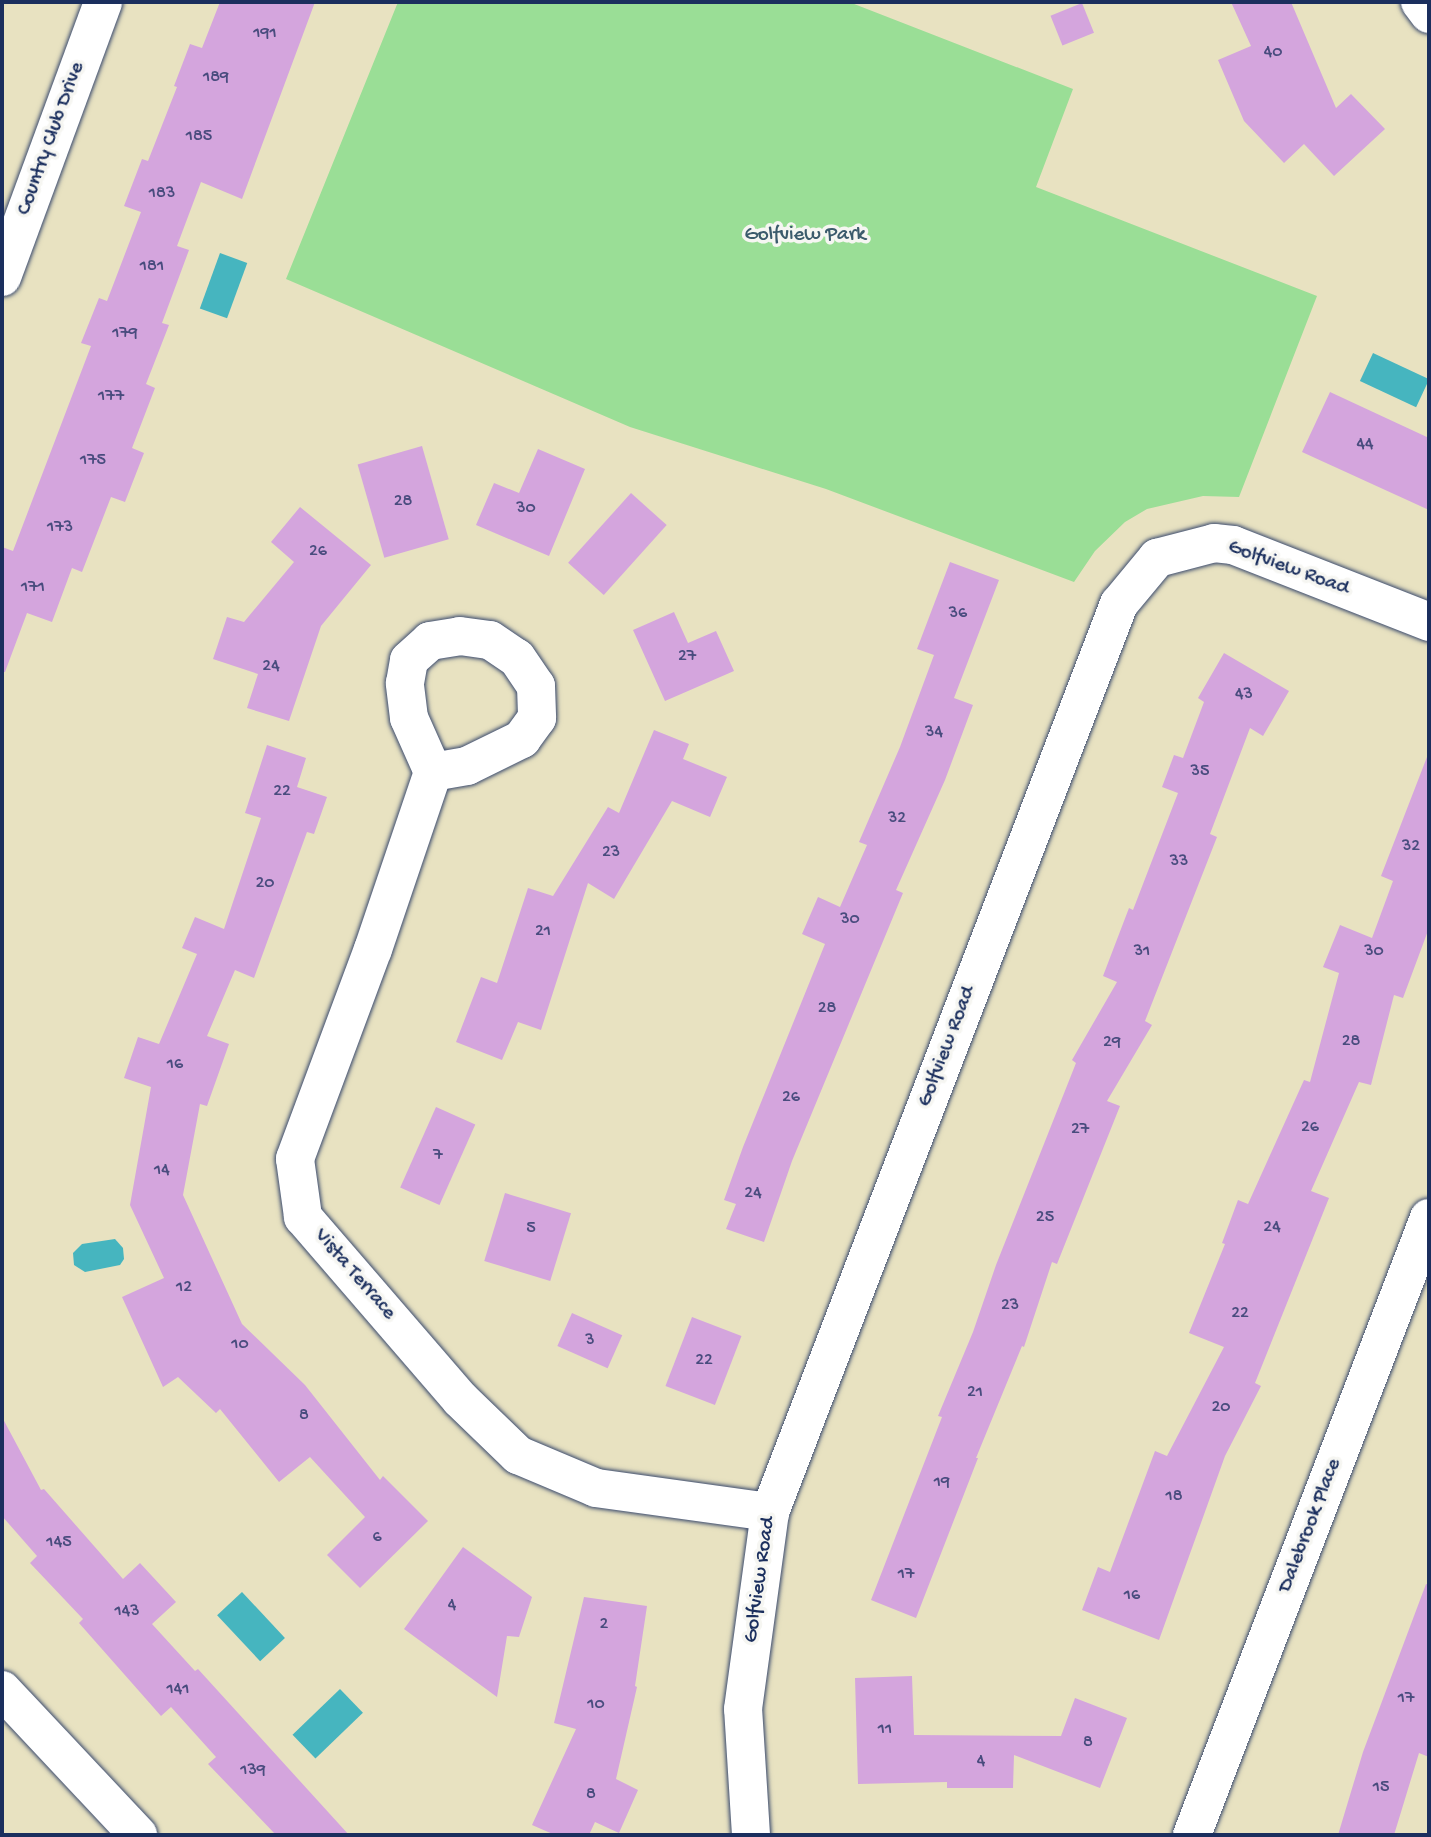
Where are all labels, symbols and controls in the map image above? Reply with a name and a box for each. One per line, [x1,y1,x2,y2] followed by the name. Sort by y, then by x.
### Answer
[253,23,277,45] house number: 191
[1264,42,1282,64] house number: 40
[13,59,91,219] street label: Country Club Drive
[203,67,229,89] house number: 189
[186,126,212,148] house number: 185
[149,183,175,205] house number: 183
[744,223,866,249] park label: Golfview Park
[140,256,164,278] house number: 181
[112,323,138,345] house number: 179
[98,386,124,408] house number: 177
[1356,434,1374,456] house number: 44
[80,450,106,472] house number: 175
[394,491,412,513] house number: 28
[516,498,536,520] house number: 30
[47,517,73,539] house number: 173
[1224,535,1352,603] street label: Golfview Road
[309,541,327,563] house number: 26
[21,577,45,599] house number: 171
[949,603,967,625] house number: 36
[678,646,696,668] house number: 27
[262,656,280,678] house number: 24
[1235,684,1253,706] house number: 43
[925,722,943,744] house number: 34
[1191,761,1209,783] house number: 35
[273,781,291,803] house number: 22
[888,808,906,830] house number: 32
[1402,836,1420,858] house number: 32
[602,842,620,864] house number: 23
[1170,851,1188,873] house number: 33
[255,873,275,895] house number: 20
[840,909,860,931] house number: 30
[535,921,551,943] house number: 21
[1134,941,1150,963] house number: 31
[1364,941,1384,963] house number: 30
[913,983,983,1111] street label: Golfview Road
[818,998,836,1020] house number: 28
[1342,1031,1360,1053] house number: 28
[1103,1032,1121,1054] house number: 29
[167,1054,183,1076] house number: 16
[782,1087,800,1109] house number: 26
[1301,1117,1319,1139] house number: 26
[1071,1119,1089,1141] house number: 27
[433,1145,443,1167] house number: 7
[154,1160,170,1182] house number: 14
[744,1183,762,1205] house number: 24
[1036,1207,1054,1229] house number: 25
[1263,1217,1281,1239] house number: 24
[526,1218,536,1240] house number: 5
[308,1224,400,1326] street label: Vista Terrace
[176,1277,192,1299] house number: 12
[1001,1295,1019,1317] house number: 23
[1231,1303,1249,1325] house number: 22
[585,1330,595,1352] house number: 3
[231,1334,249,1356] house number: 10
[695,1350,713,1372] house number: 22
[967,1382,983,1404] house number: 21
[1211,1397,1231,1419] house number: 20
[299,1405,309,1427] house number: 8
[1274,1456,1348,1596] street label: Dalebrook Place
[934,1472,950,1494] house number: 19
[1165,1486,1183,1508] house number: 18
[740,1515,782,1645] street label: Golfview Road
[372,1527,382,1549] house number: 6
[46,1532,72,1554] house number: 145
[898,1564,914,1586] house number: 17
[1124,1585,1140,1607] house number: 16
[448,1595,456,1617] house number: 4
[114,1601,140,1623] house number: 143
[600,1614,608,1636] house number: 2
[166,1679,190,1701] house number: 141
[1398,1688,1414,1710] house number: 17
[587,1694,605,1716] house number: 10
[878,1719,892,1741] house number: 11
[1083,1732,1093,1754] house number: 8
[977,1751,985,1773] house number: 4
[240,1760,266,1782] house number: 139
[1373,1777,1389,1799] house number: 15
[586,1784,596,1806] house number: 8

